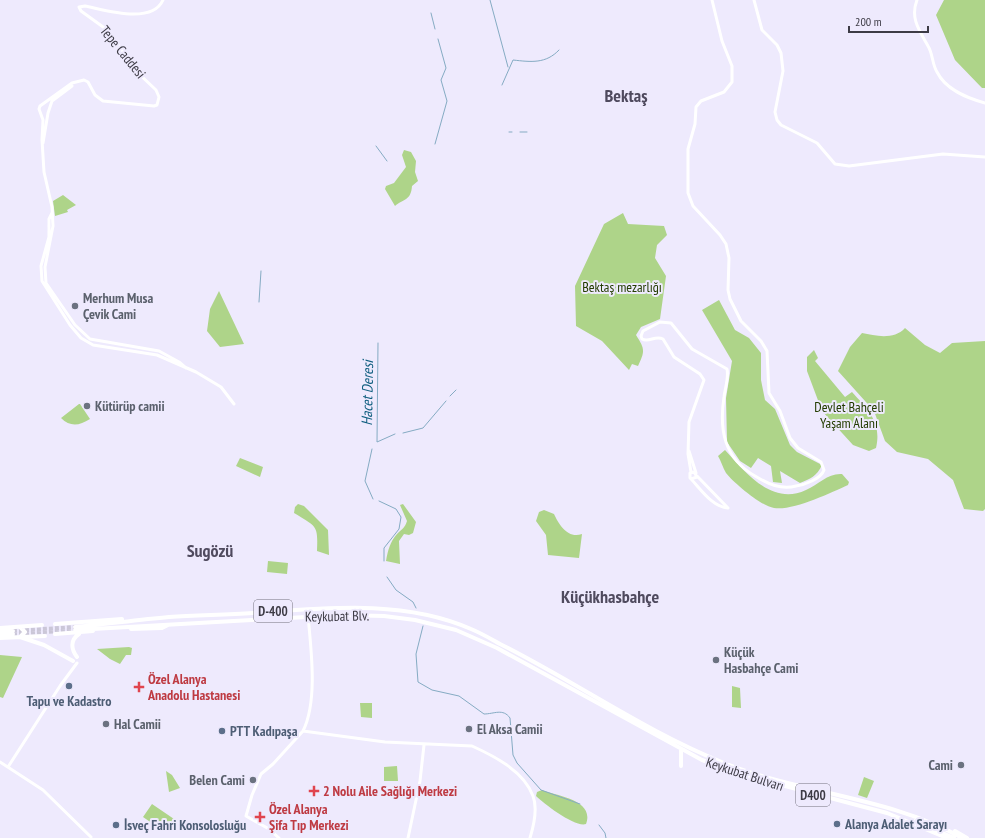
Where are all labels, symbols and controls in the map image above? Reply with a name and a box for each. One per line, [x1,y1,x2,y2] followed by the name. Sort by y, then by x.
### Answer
[849,8,928,34] scale bar
[855,14,882,29] text: 200 m
[96,22,150,82] street label: Tepe Caddesi
[605,84,647,107] district label: Bektaş
[582,278,662,296] park label: Bektaş mezarlığı
[83,289,154,323] place label: Merhum Musa Çevik Cami
[70,301,80,311] marker: Merhum Musa Çevik Cami
[357,358,377,426] water label: Hacet Deresi
[95,397,165,415] place label: Kütürüp camii
[814,398,884,432] park label: Devlet Bahçeli Yaşam Alanı
[82,401,92,411] marker: Kütürüp camii
[187,539,233,562] district label: Sugözü
[561,585,659,608] district label: Küçükhasbahçe
[254,600,292,622] road number: D-400
[305,606,369,626] street label: Keykubat Blv.
[724,643,798,677] place label: Küçük Hasbahçe Cami
[711,655,721,665] marker: Küçük Hasbahçe Cami
[147,670,240,704] place label: Özel Alanya Anadolu Hastanesi
[64,681,74,691] marker: Tapu ve Kadastro
[133,681,145,693] marker: Özel Alanya Anadolu Hastanesi
[27,692,111,710] place label: Tapu ve Kadastro
[114,715,161,733] place label: Hal Camii
[101,719,111,729] marker: Hal Camii
[477,720,543,738] place label: El Aksa Camii
[230,722,298,740] place label: PTT Kadıpaşa
[464,724,474,734] marker: El Aksa Camii
[217,726,227,736] marker: PTT Kadıpaşa
[704,753,786,795] street label: Keykubat Bulvarı
[929,756,953,774] place label: Cami
[956,760,966,770] marker: Cami
[189,771,245,789] place label: Belen Cami
[248,775,258,785] marker: Belen Cami
[323,782,457,800] place label: 2 Nolu Aile Sağlığı Merkezi
[796,784,830,806] road number: D400
[308,785,320,797] marker: 2 Nolu Aile Sağlığı Merkezi
[269,800,349,834] place label: Özel Alanya Şifa Tıp Merkezi
[254,811,266,823] marker: Özel Alanya Şifa Tıp Merkezi
[844,815,947,833] place label: Alanya Adalet Sarayı
[124,816,246,834] place label: İsveç Fahri Konsolosluğu
[832,819,842,829] marker: Alanya Adalet Sarayı
[111,820,121,830] marker: İsveç Fahri Konsolosluğu

